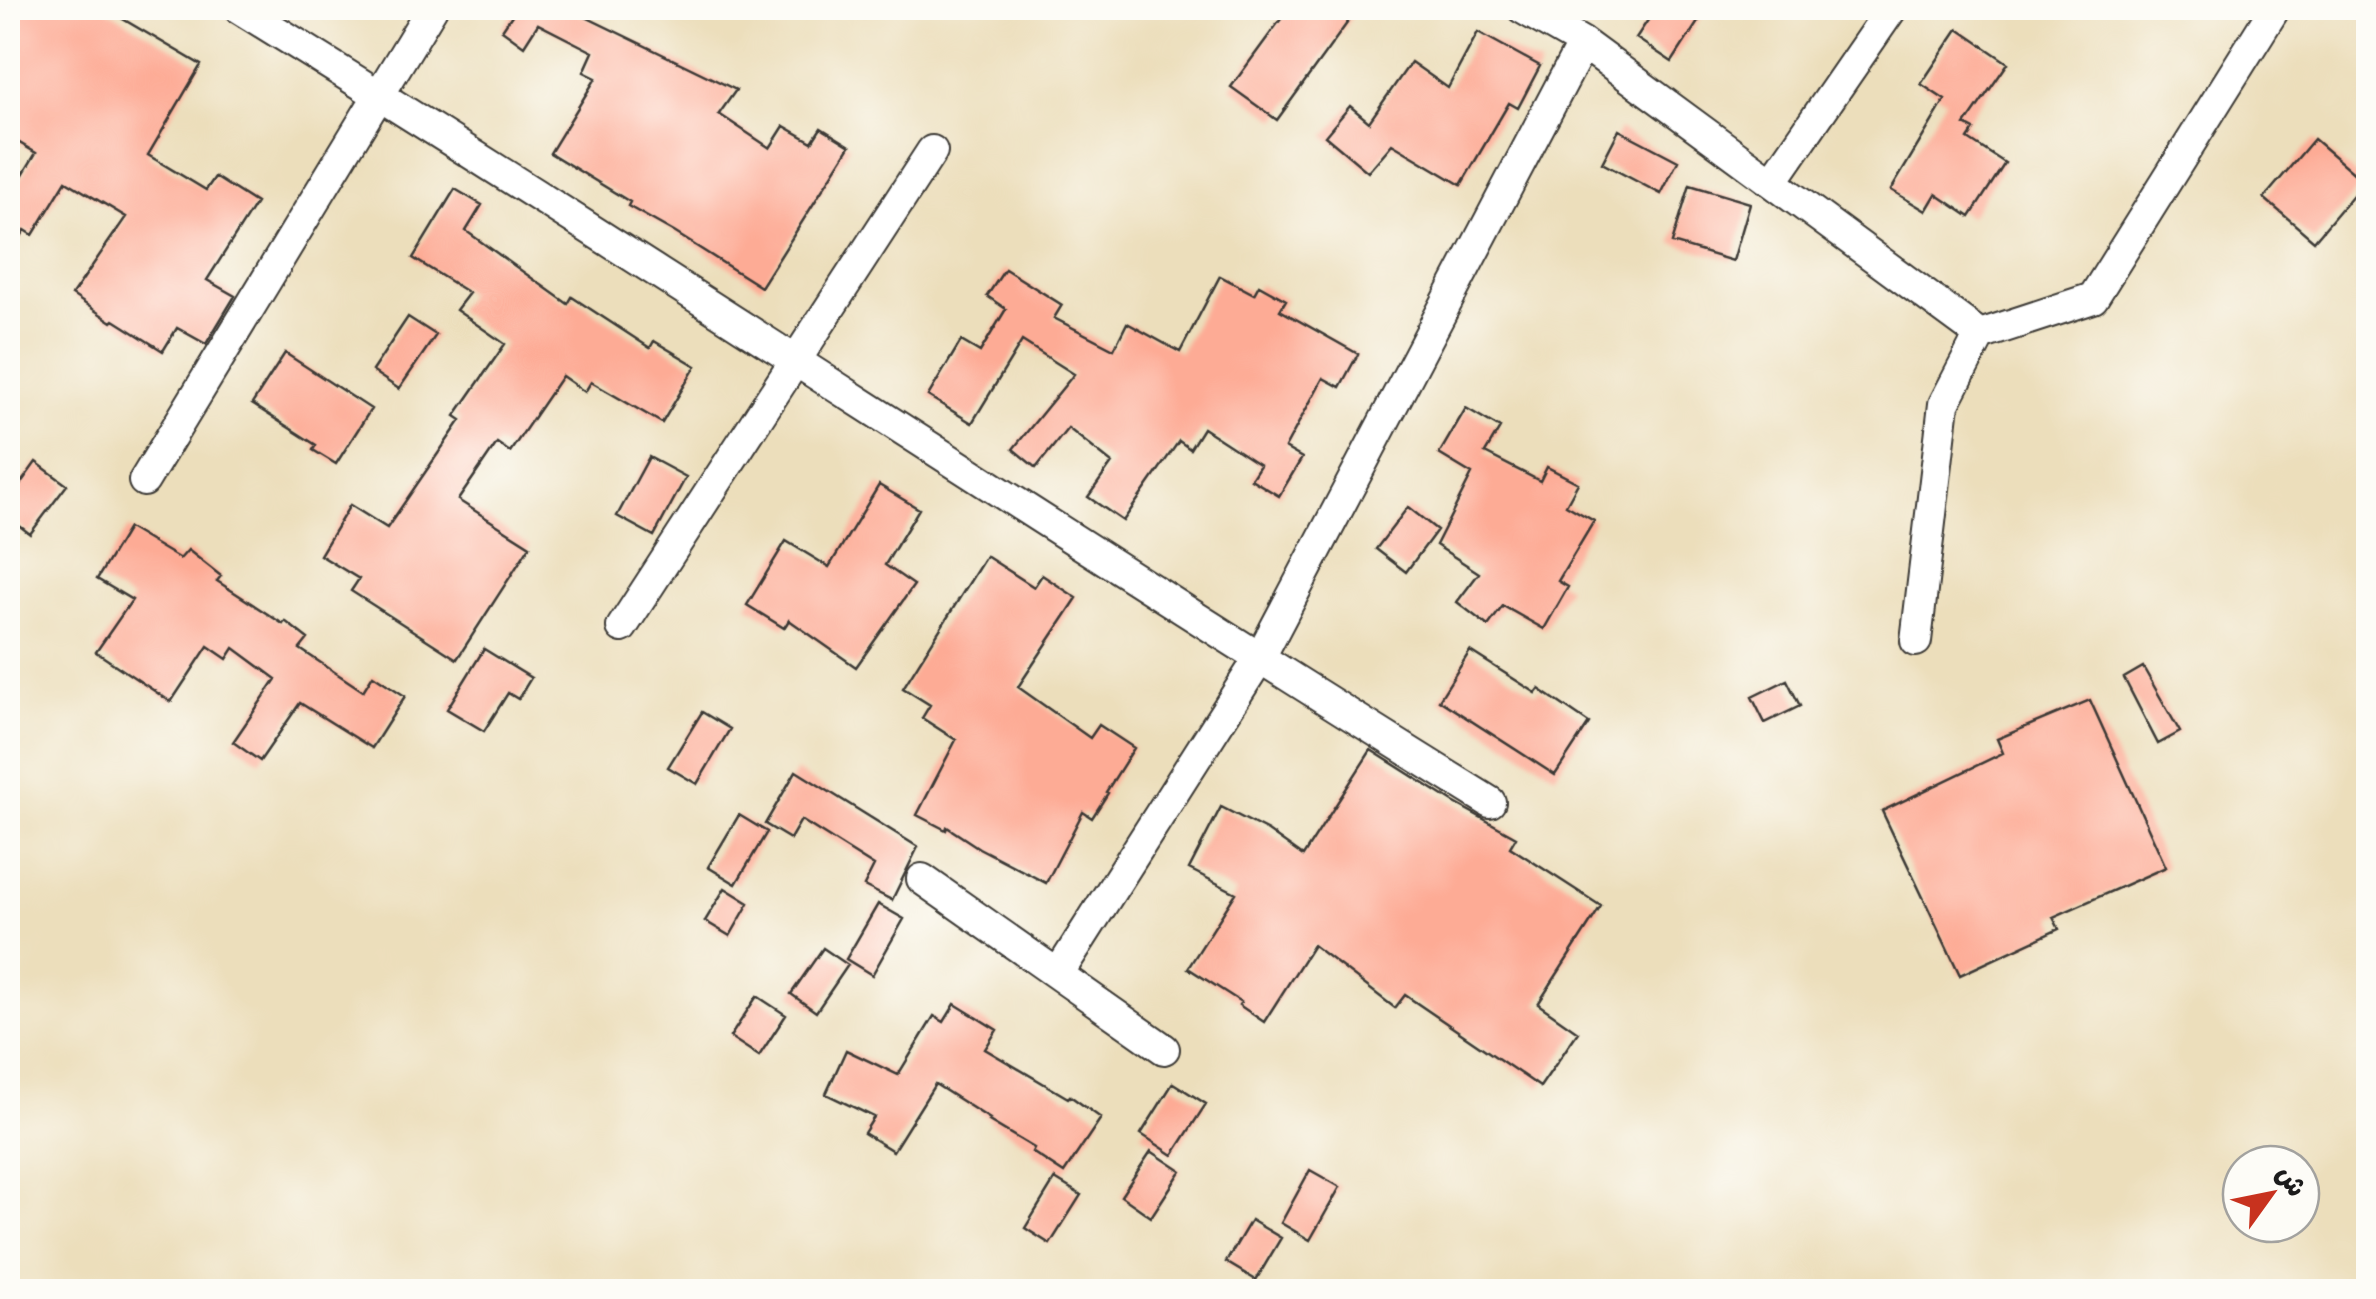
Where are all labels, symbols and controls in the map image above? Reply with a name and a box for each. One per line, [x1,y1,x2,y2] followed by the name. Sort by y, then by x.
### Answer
[2221,1144,2321,1244] north arrow
[2269,1158,2315,1203] text: ش

